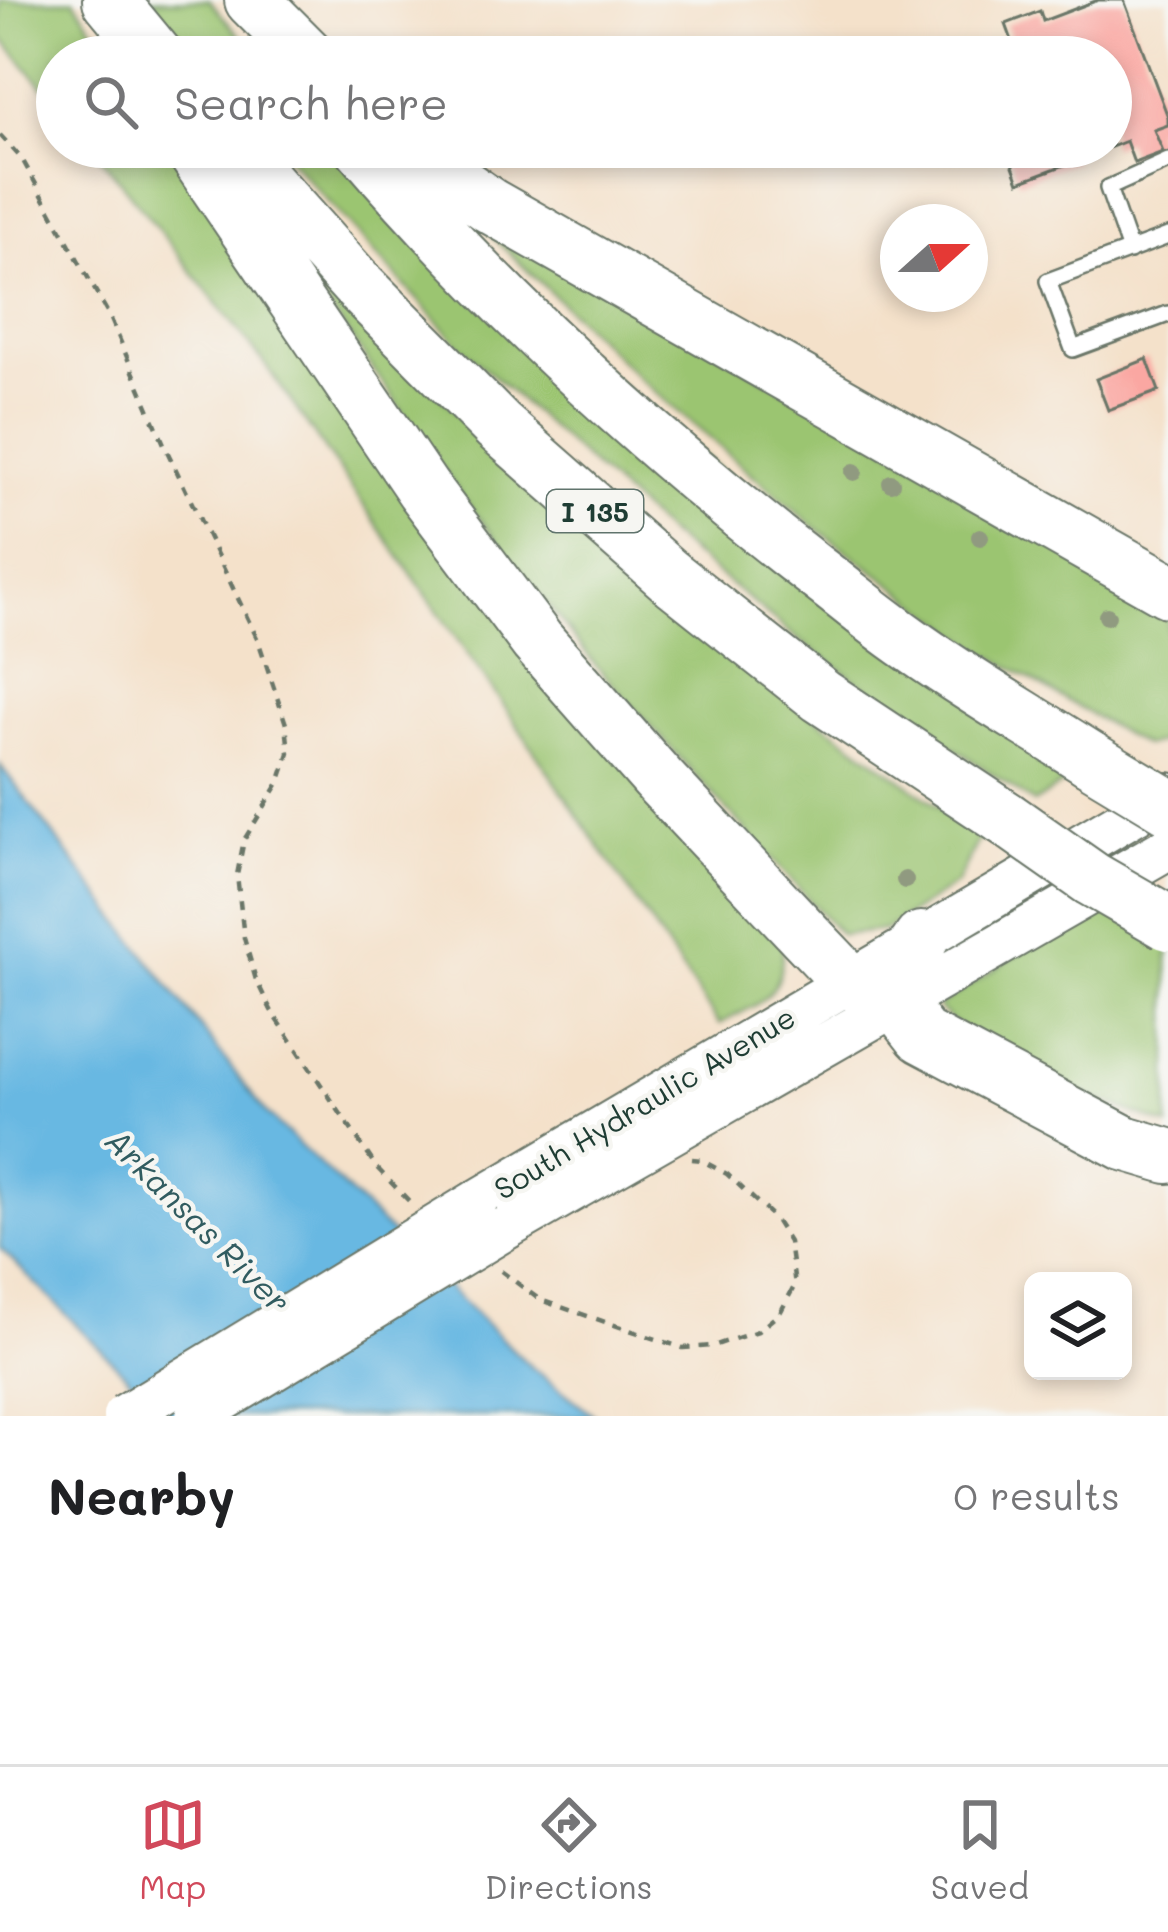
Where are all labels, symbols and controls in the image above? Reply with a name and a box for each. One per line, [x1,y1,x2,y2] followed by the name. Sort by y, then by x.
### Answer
[36,36,1132,168] search box
[78,69,144,135] icon: search
[174,73,448,131] text: Search here
[880,204,988,312] north arrow
[547,490,643,532] road number: I 135
[486,996,802,1208] street label: South Hydraulic Avenue
[97,1118,301,1322] water label: Arkansas River
[1024,1272,1132,1380] map controls
[1024,1272,1132,1380] button: layers
[48,1461,235,1528] text: Nearby
[954,1469,1120,1520] text: 0 results
[139,1792,206,1907] tab: Map
[485,1792,652,1907] tab: Directions
[931,1792,1029,1907] tab: Saved

